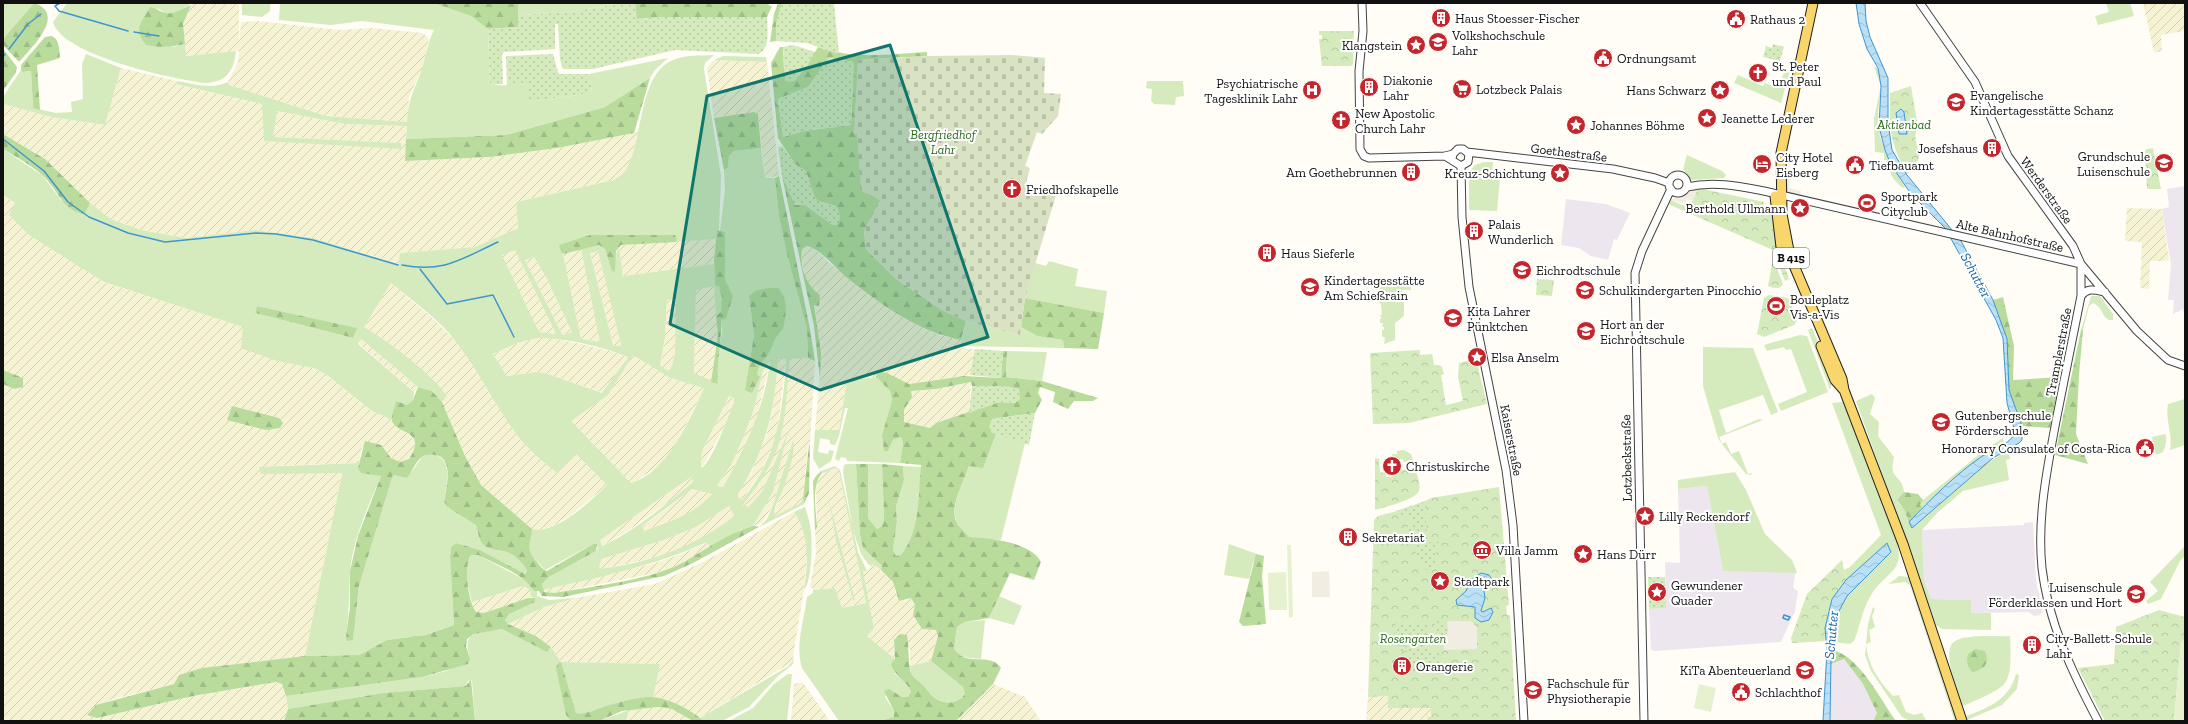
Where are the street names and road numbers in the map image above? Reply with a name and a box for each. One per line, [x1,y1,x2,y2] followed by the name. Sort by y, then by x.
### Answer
[1530,140,1608,165] street label: Goethestraße
[2017,154,2076,227] street label: Werderstraße
[1955,216,2065,255] street label: Alte Bahnhofstraße
[1773,248,1809,268] road number: B 415
[2043,307,2074,398] street label: Tramplerstraße
[1497,403,1526,477] street label: Kaiserstraße
[1618,414,1635,502] street label: Lotzbeckstraße

